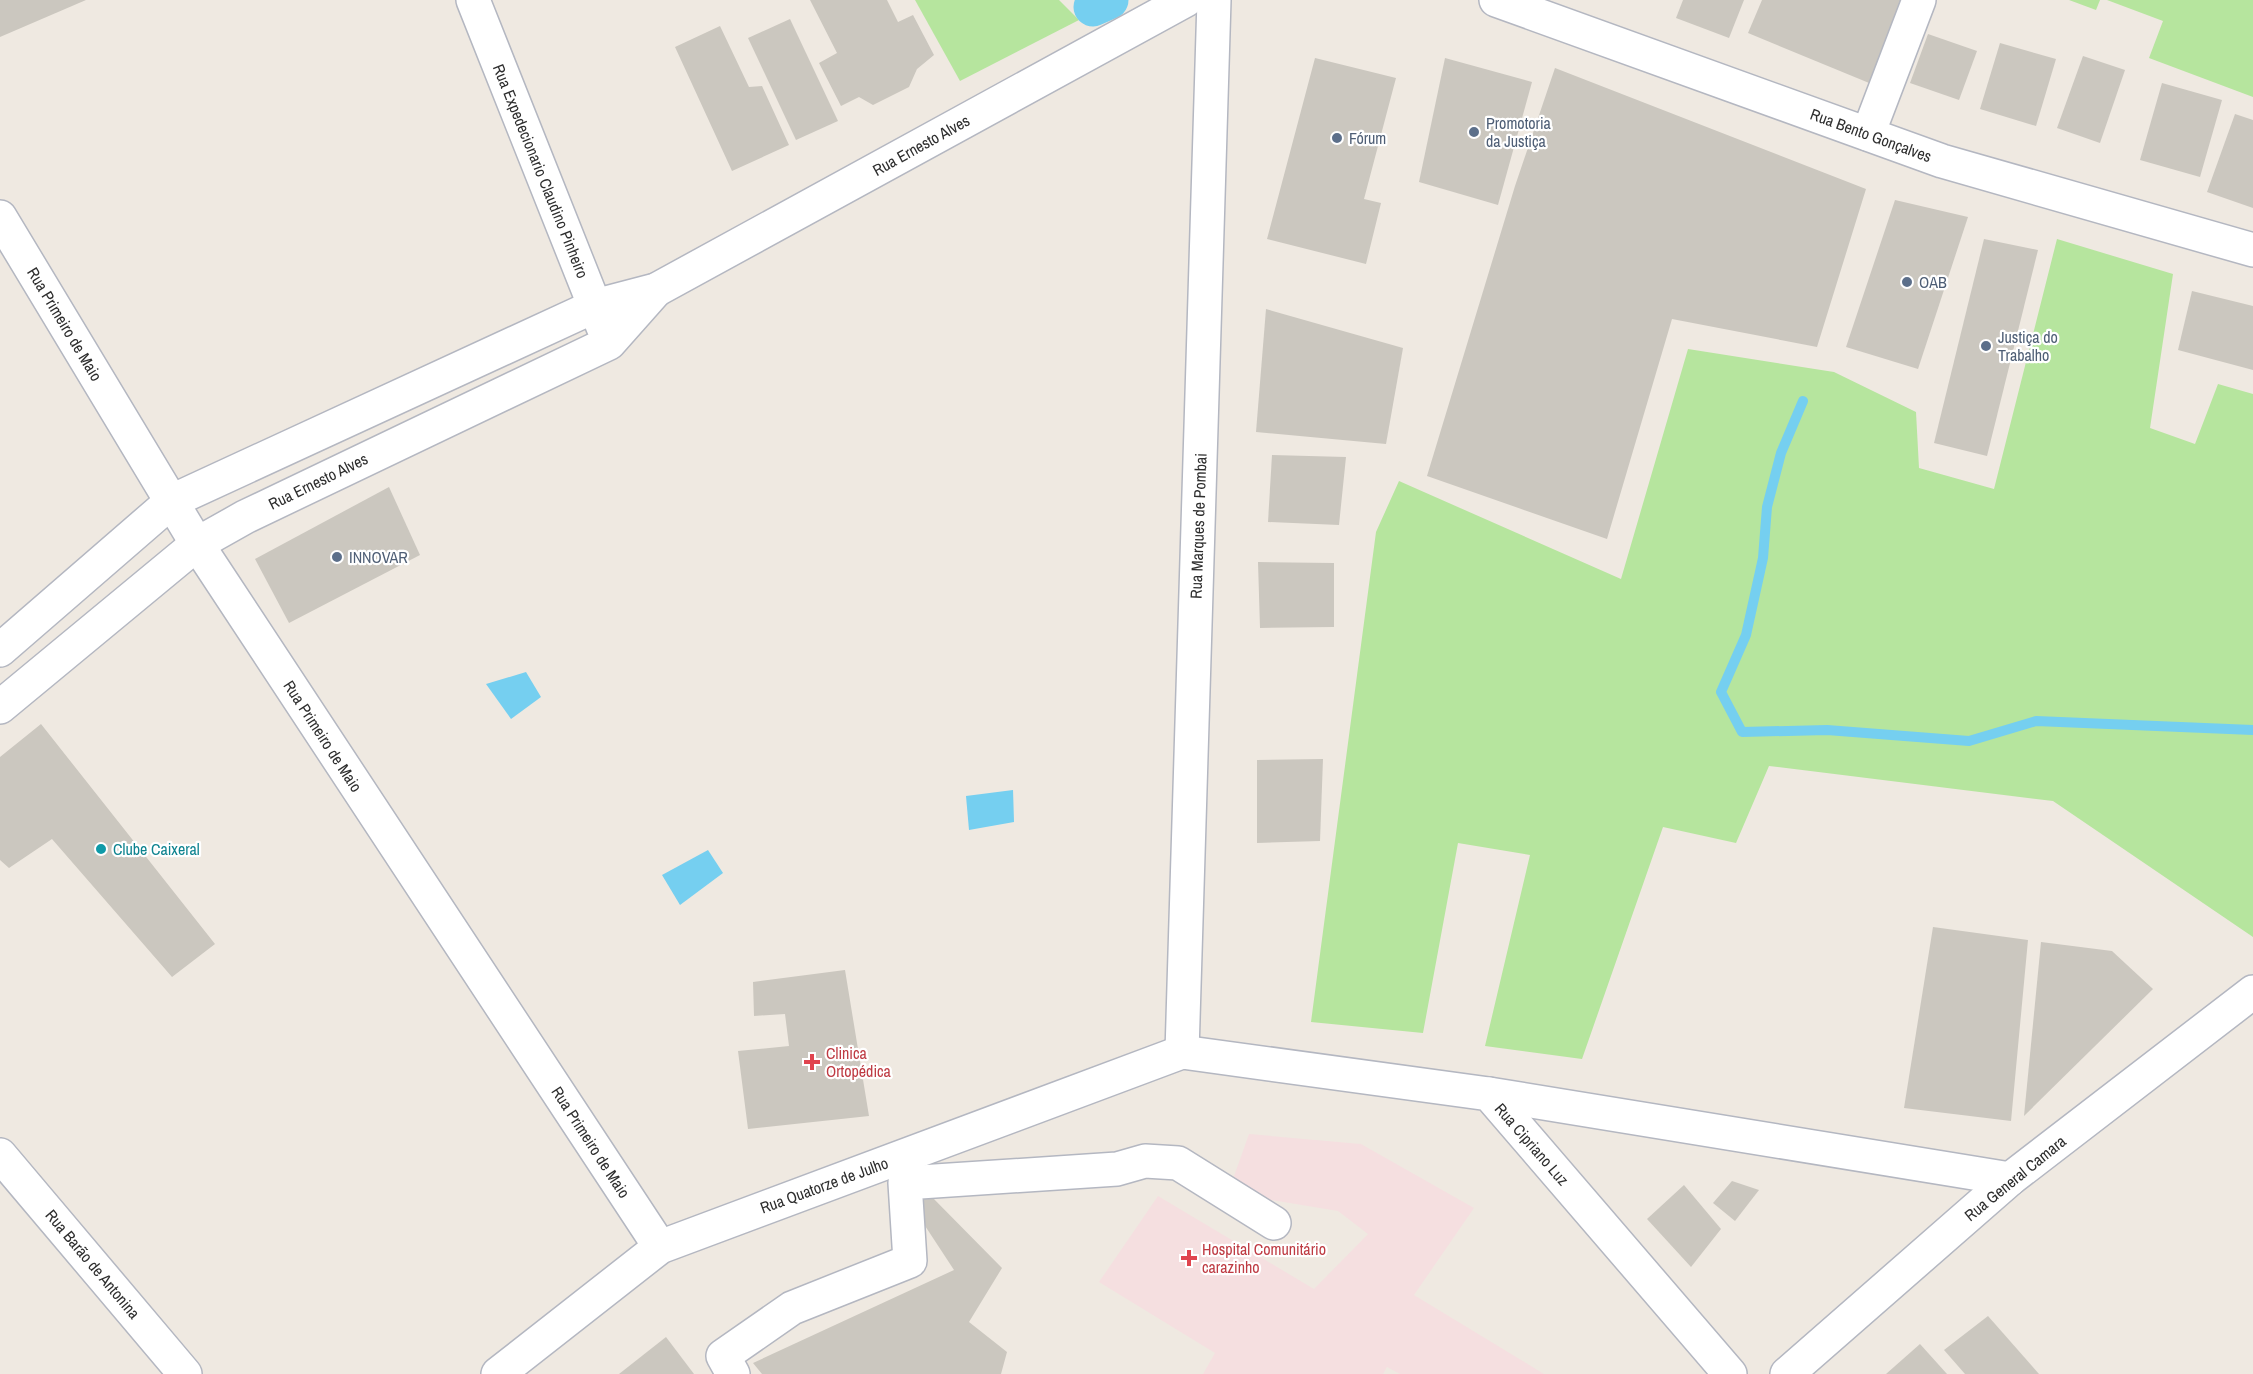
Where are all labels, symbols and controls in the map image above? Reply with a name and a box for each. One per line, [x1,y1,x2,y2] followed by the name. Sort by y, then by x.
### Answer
[488,61,594,281] street label: Rua Expedecionario Claudino Pinheiro
[1807,103,1935,167] street label: Rua Bento Gonçalves
[868,109,974,181] street label: Rua Ernesto Alves
[1486,112,1552,152] place label: Promotoria da Justiça
[1467,125,1481,139] marker: Promotoria da Justiça
[1349,127,1386,149] place label: Fórum
[1330,131,1344,145] marker: Fórum
[22,263,108,385] street label: Rua Primeiro de Maio
[1919,271,1947,293] place label: OAB
[1900,275,1914,289] marker: OAB
[1998,326,2058,366] place label: Justiça do Trabalho
[1979,339,1993,353] marker: Justiça do Trabalho
[265,447,371,515] street label: Rua Ernesto Alves
[1184,453,1212,599] street label: Rua Marques de Pombai
[349,546,408,568] place label: INNOVAR
[330,550,344,564] marker: INNOVAR
[279,676,367,796] street label: Rua Primeiro de Maio
[113,838,200,860] place label: Clube Caixeral
[94,842,108,856] marker: Clube Caixeral
[826,1042,892,1082] place label: Clinica Ortopédica
[803,1053,821,1071] marker: Clinica Ortopédica
[547,1082,635,1202] street label: Rua Primeiro de Maio
[1490,1098,1574,1190] street label: Rua Cipriano Luz
[1960,1130,2071,1226] street label: Rua General Camara
[757,1152,891,1218] street label: Rua Quatorze de Julho
[41,1205,146,1324] street label: Rua Barão de Antonina
[1202,1238,1326,1278] place label: Hospital Comunitário carazinho
[1180,1249,1198,1267] marker: Hospital Comunitário carazinho

